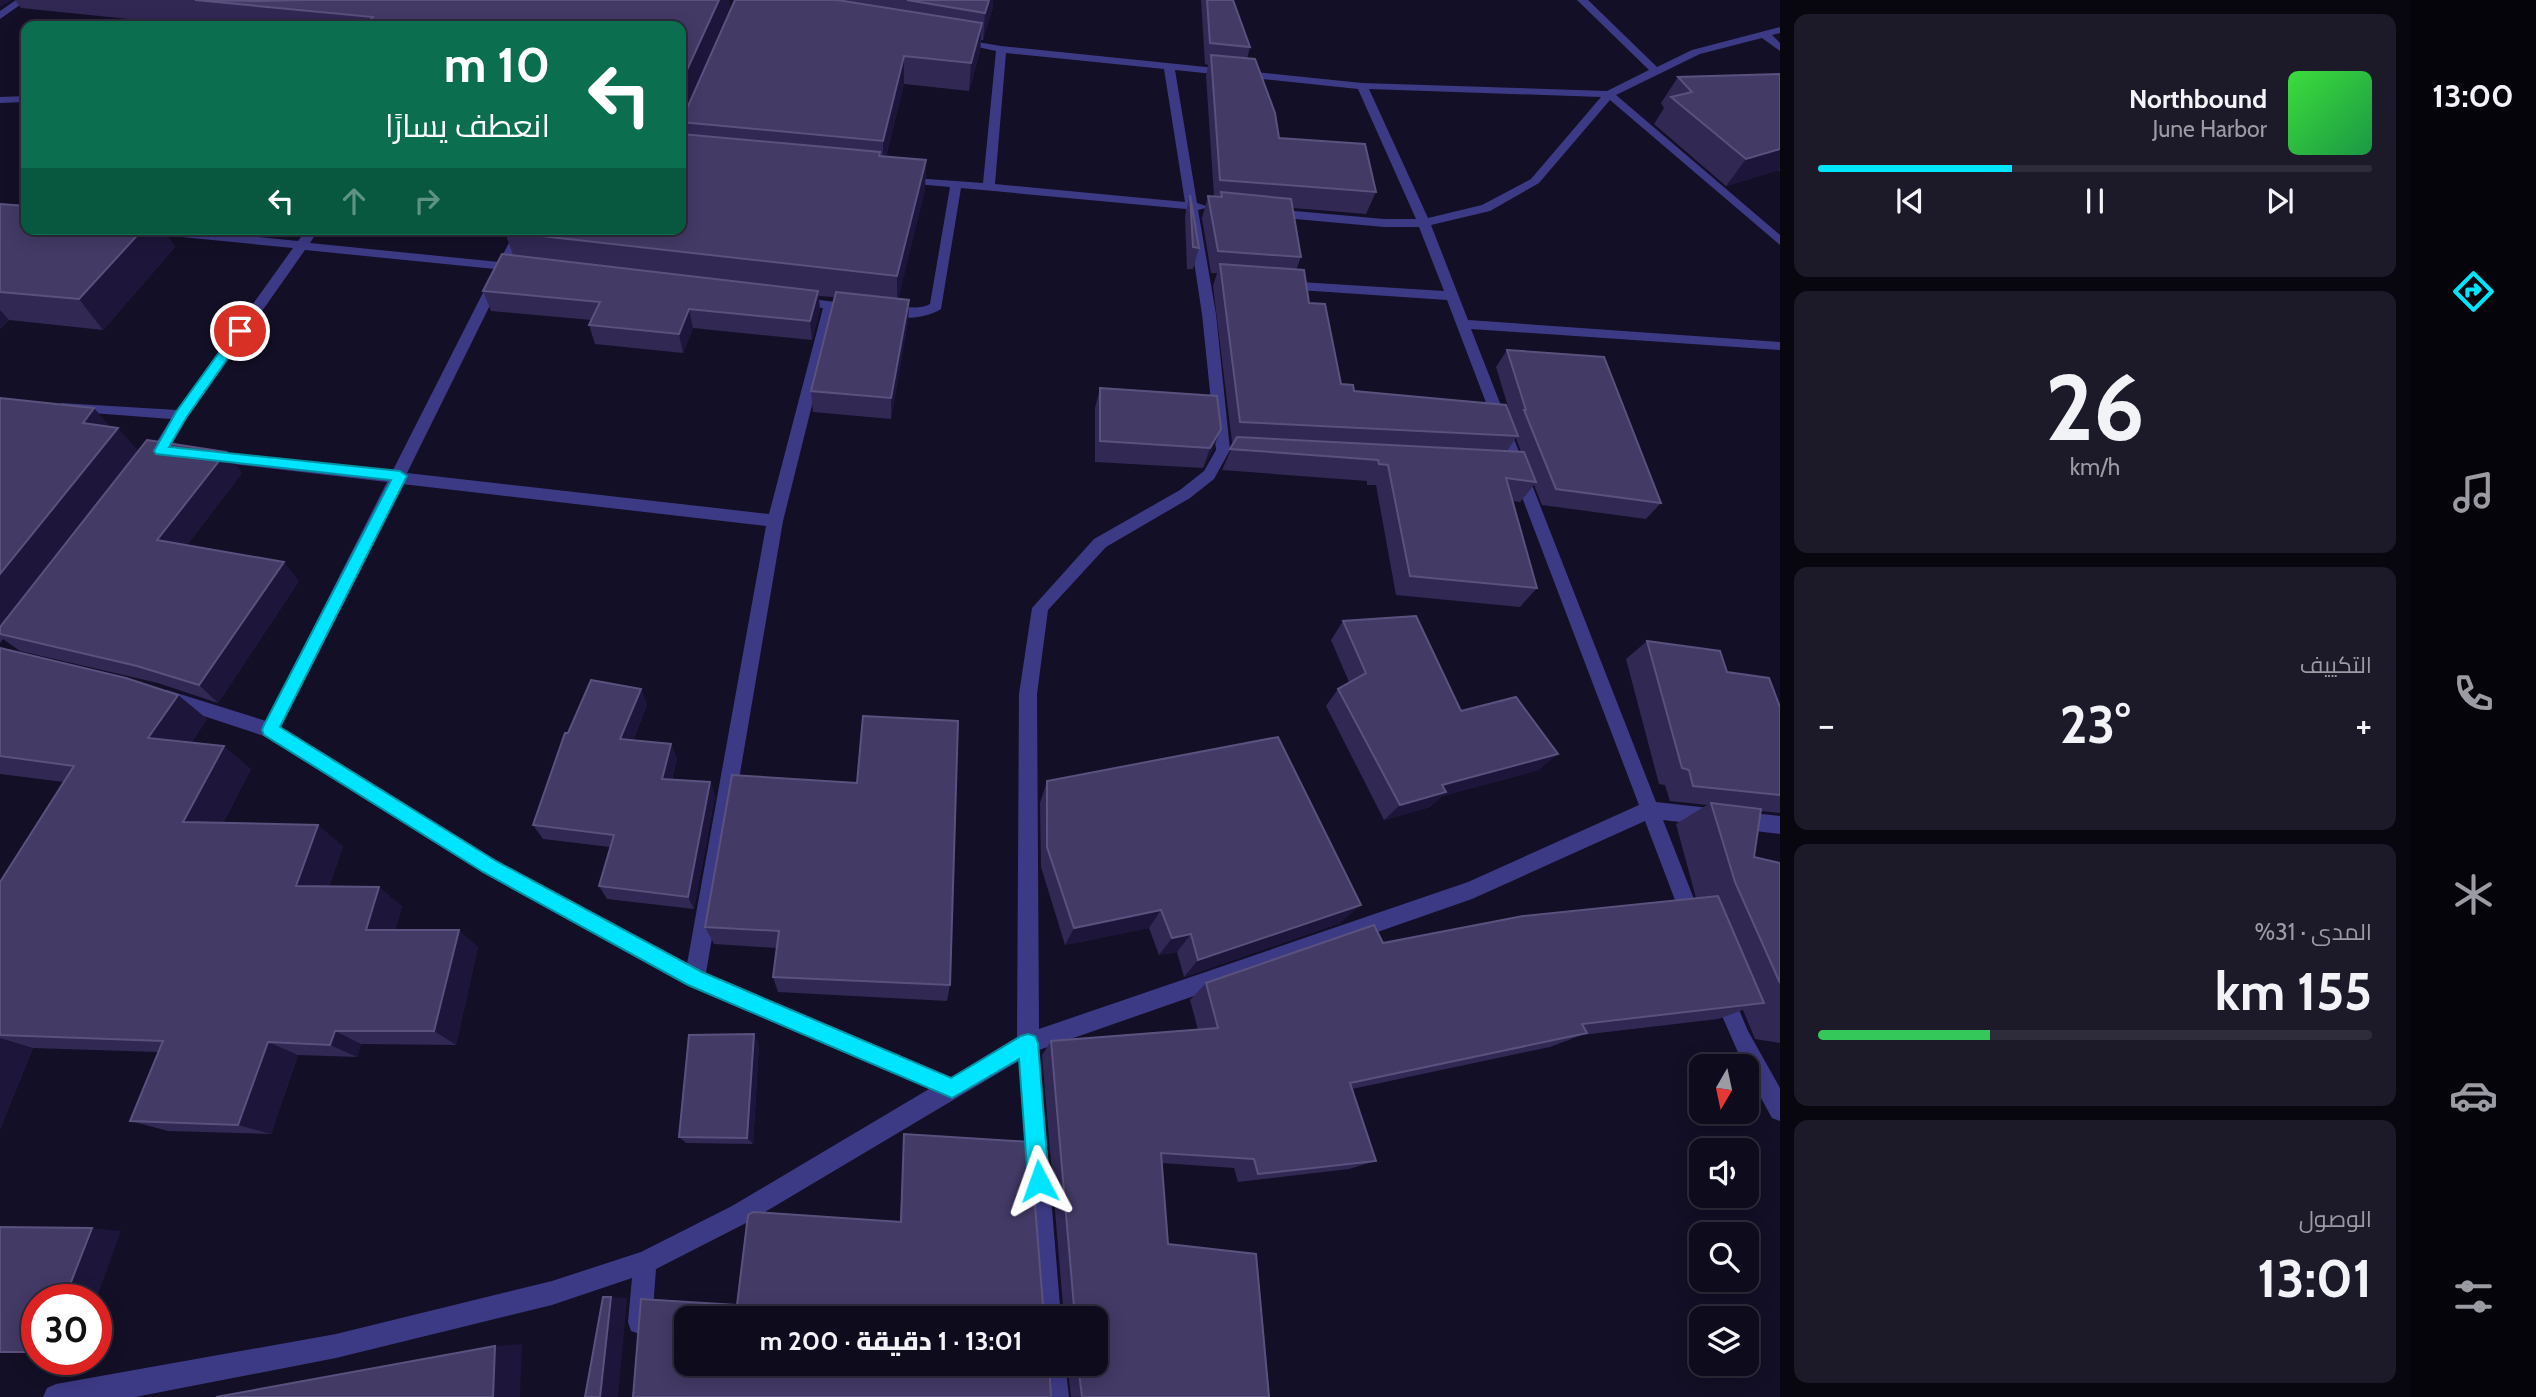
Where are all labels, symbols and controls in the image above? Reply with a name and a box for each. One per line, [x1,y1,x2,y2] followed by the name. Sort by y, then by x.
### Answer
[444,35,550,94] text: 10 m
[574,49,665,140] icon: left
[2432,76,2514,115] text: 13:00
[2129,83,2267,115] text: Northbound
[385,106,550,145] text: انعطف يسارًا
[2153,115,2267,143] text: June Harbor
[262,182,300,220] icon: left
[335,182,373,220] icon: ahead
[408,182,446,220] icon: right
[1891,182,1929,220] icon: previous
[2076,182,2114,220] icon: pause
[2261,182,2299,220] icon: next
[2449,267,2498,316] icon: directions
[210,301,270,361] pin
[221,312,259,350] icon: arrive
[2045,352,2145,463] text: 26
[2070,453,2120,481] text: km/h
[2449,468,2498,517] icon: music
[2300,651,2372,679] text: التكييف
[2449,669,2498,718] icon: phone
[2060,693,2130,756] text: 23°
[1818,701,1835,748] text: −
[2355,701,2372,748] text: +
[2449,870,2498,919] icon: climate
[2255,918,2372,946] text: المدى · 31%
[2215,960,2372,1023] text: 155 km
[1689,1054,1759,1124] north arrow
[1689,1054,1759,1376] map controls
[2449,1071,2498,1120] icon: car
[1689,1138,1759,1208] button: sound
[1002,1144,1076,1218] position arrow
[2299,1205,2372,1233] text: الوصول
[1689,1222,1759,1292] button: search
[2257,1247,2372,1310] text: 13:01
[2449,1272,2498,1321] icon: filters
[21,1284,112,1375] speed limit sign: 30
[1689,1306,1759,1376] button: layers
[760,1325,1022,1357] text: 13:01 · 1 دقيقة · 200 m

